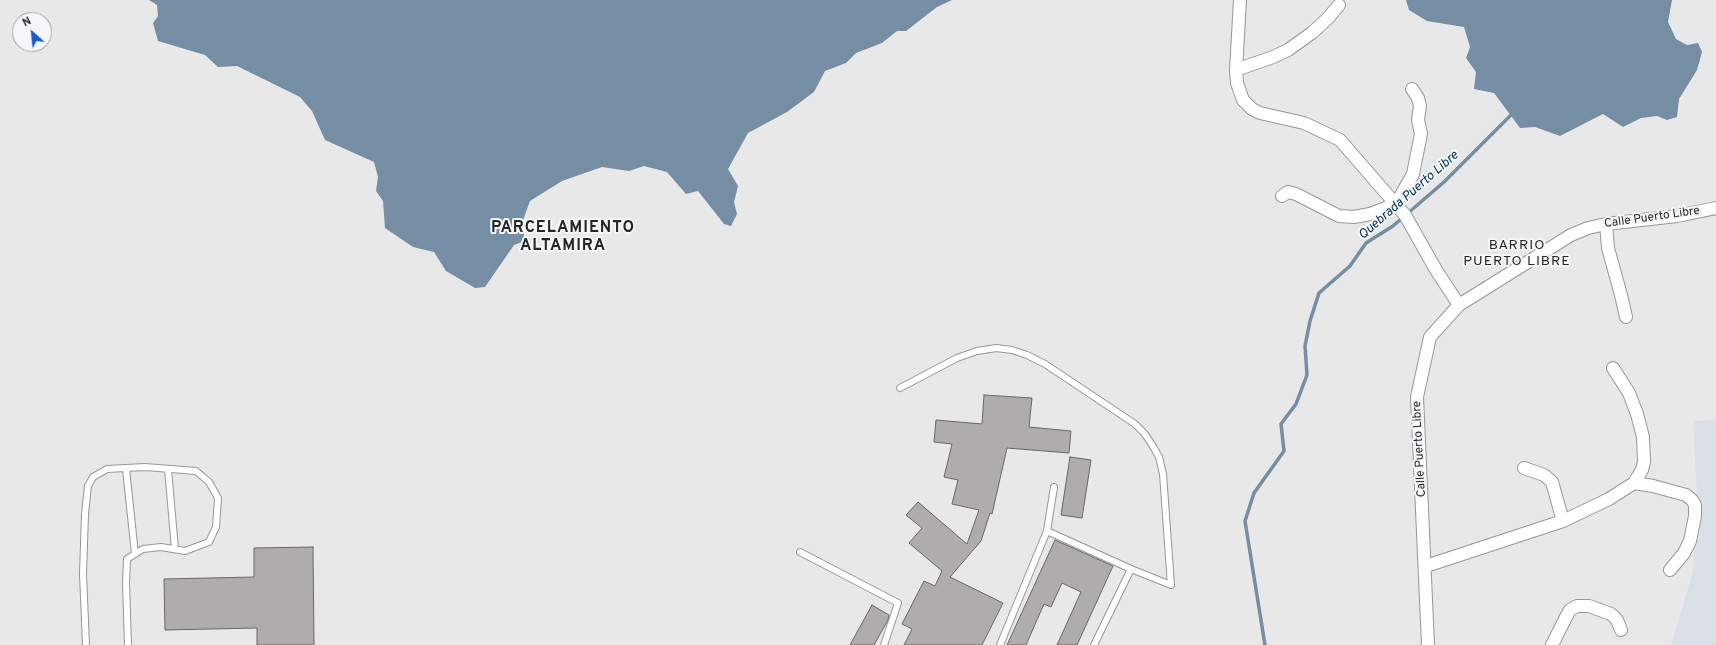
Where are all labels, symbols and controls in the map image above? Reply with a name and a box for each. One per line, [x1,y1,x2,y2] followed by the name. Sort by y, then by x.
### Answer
[12,12,52,52] north arrow
[20,14,34,30] text: N
[1356,148,1462,244] water label: Quebrada Puerto Libre
[1603,204,1701,232] street label: Calle Puerto Libre
[491,219,635,257] district label: PARCELAMIENTO ALTAMIRA
[1463,238,1571,270] district label: BARRIO PUERTO LIBRE
[1410,401,1430,497] street label: Calle Puerto Libre

